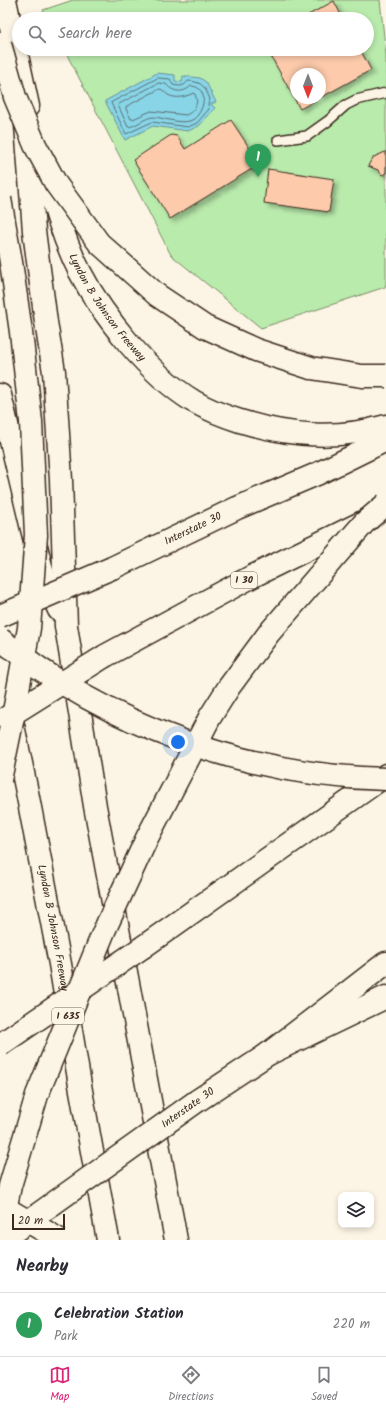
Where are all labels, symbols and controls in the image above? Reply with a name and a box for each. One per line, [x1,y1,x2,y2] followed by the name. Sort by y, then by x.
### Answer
[12,12,374,56] search box
[58,22,132,46] text: Search here
[26,23,48,45] icon: search
[290,68,326,104] north arrow
[245,144,271,177] pin: 1
[63,251,151,367] street label: Lyndon B Johnson Freeway
[161,507,225,551] street label: Interstate 30
[231,572,257,588] road number: I 30
[168,732,188,752] your location
[32,863,73,993] street label: Lyndon B Johnson Freeway
[52,1008,84,1024] road number: I 635
[158,1083,219,1133] street label: Interstate 30
[338,1192,374,1228] map controls
[338,1192,374,1228] button: layers
[12,1212,65,1231] scale bar
[18,1212,43,1230] text: 20 m
[16,1253,68,1280] text: Nearby
[54,1302,184,1326] text: Celebration Station
[27,1314,31,1335] text: 1
[333,1314,370,1335] text: 220 m
[54,1326,78,1347] text: Park
[49,1364,71,1406] tab: Map
[168,1364,214,1406] tab: Directions
[311,1364,337,1406] tab: Saved

